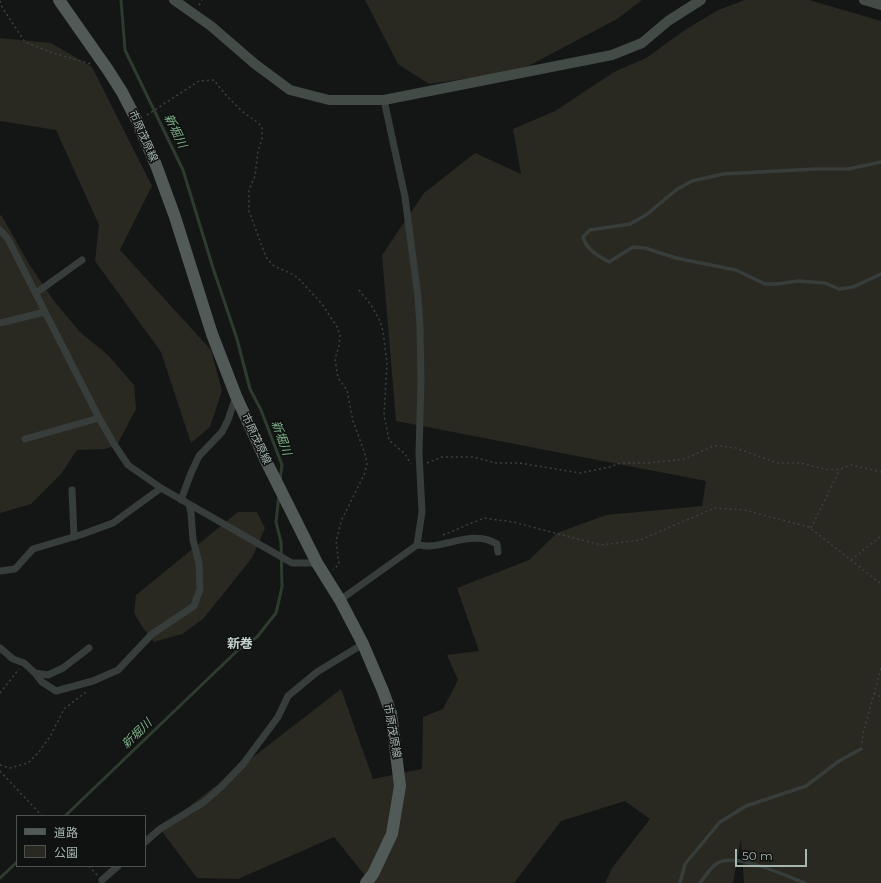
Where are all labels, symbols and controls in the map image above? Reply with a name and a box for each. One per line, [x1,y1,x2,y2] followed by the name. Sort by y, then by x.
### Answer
[126,108,160,164] street label: 市原茂原線
[161,112,189,150] water label: 新堀川
[238,411,274,467] street label: 市原茂原線
[268,419,294,457] water label: 新堀川
[227,636,253,652] district label: 新巻
[381,703,403,759] street label: 市原茂原線
[119,716,155,752] water label: 新堀川
[16,815,146,867] legend
[54,825,78,840] text: 道路
[737,841,809,867] scale bar
[54,845,78,860] text: 公園
[742,848,773,863] text: 50 m

